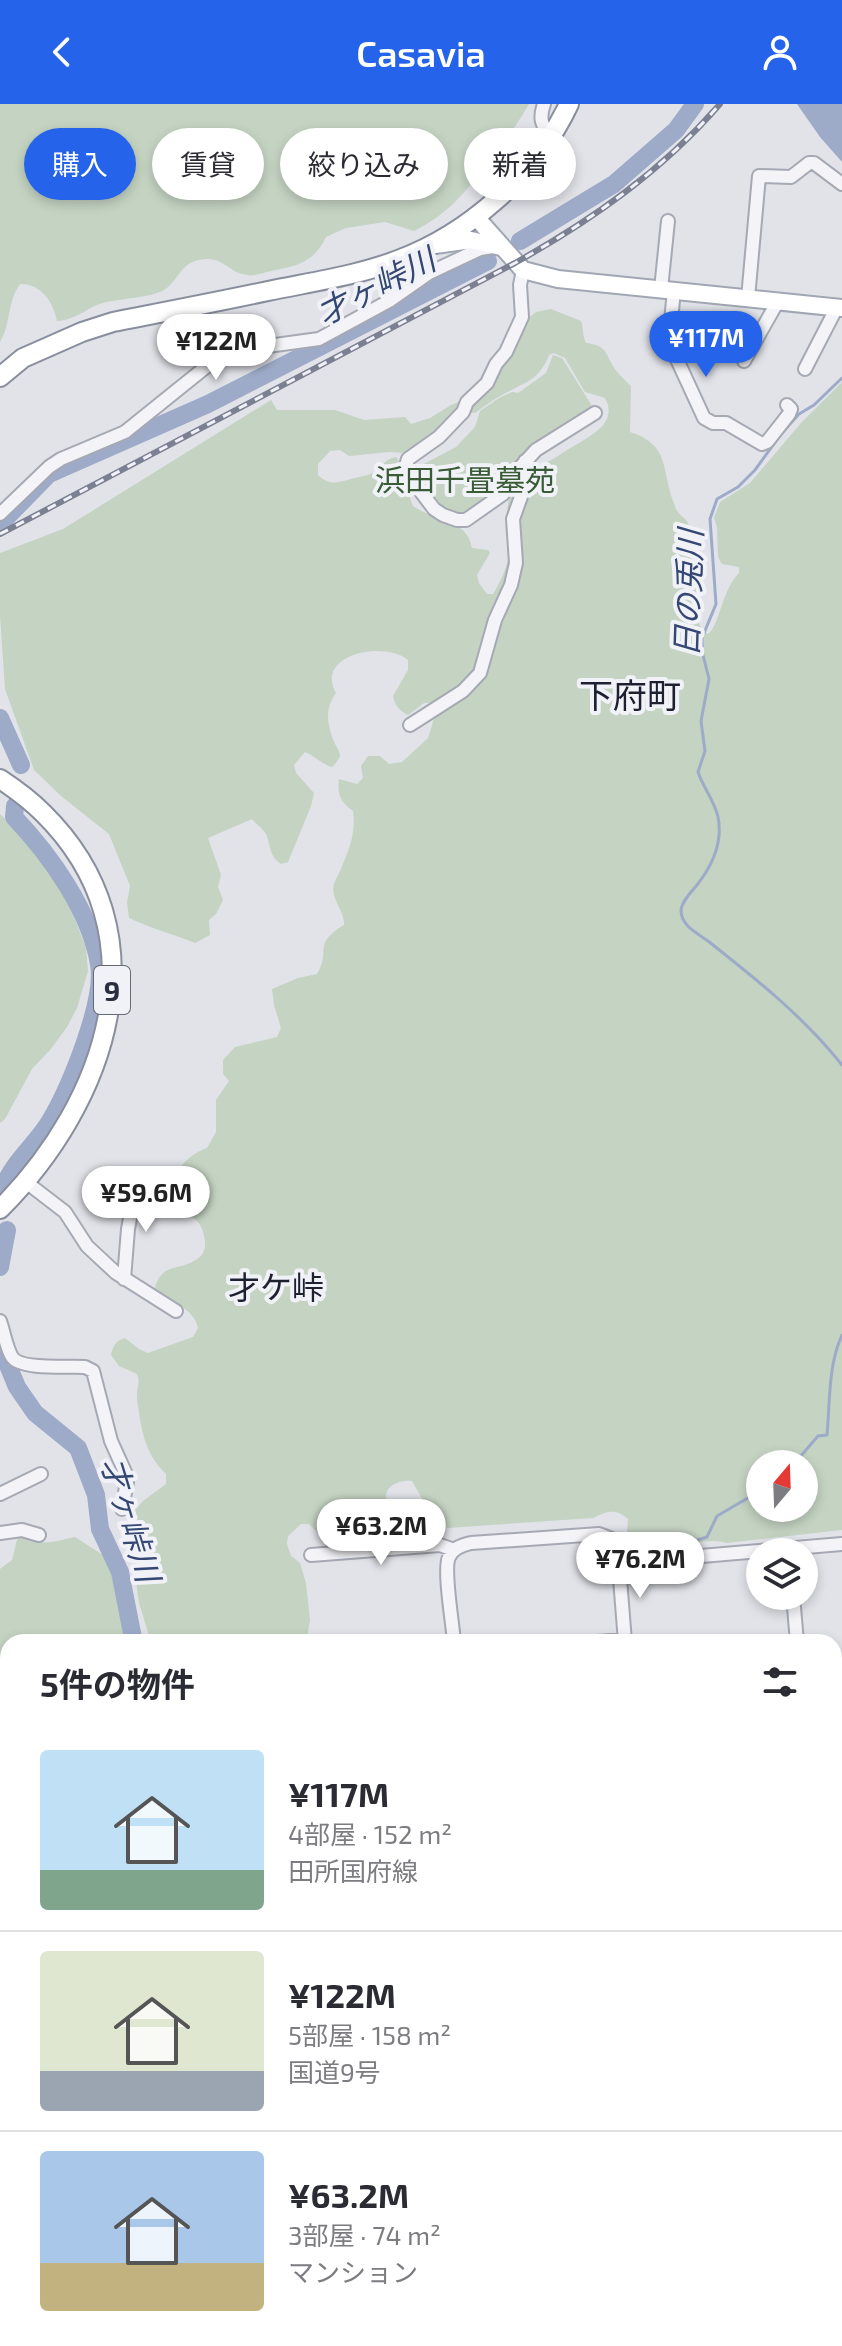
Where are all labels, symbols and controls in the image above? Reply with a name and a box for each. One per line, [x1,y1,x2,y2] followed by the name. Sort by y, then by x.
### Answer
[40,30,84,74] icon: back
[758,30,802,74] icon: person
[356,31,486,74] text: Casavia
[24,128,136,200] chip: 購入
[152,128,264,200] chip: 賃貸
[280,128,448,200] chip: 絞り込み
[464,128,576,200] chip: 新着
[309,238,443,331] water label: 才ヶ峠川
[650,311,762,379] pin: ¥117M
[160,314,272,382] pin: ¥122M
[667,321,745,352] text: ¥117M
[175,324,257,355] text: ¥122M
[375,461,555,497] park label: 浜田千畳墓苑
[666,525,708,658] water label: 日の兎川
[579,674,681,715] district label: 下府町
[94,966,130,1014] road number: 9
[81,1166,211,1234] pin: ¥59.6M
[100,1176,192,1207] text: ¥59.6M
[228,1267,324,1305] district label: 才ケ峠
[746,1450,818,1522] north arrow
[746,1450,818,1610] map controls
[95,1452,170,1589] water label: 才ヶ峠川
[316,1499,446,1567] pin: ¥63.2M
[335,1509,427,1540] text: ¥63.2M
[575,1532,705,1600] pin: ¥76.2M
[746,1538,818,1610] button: layers
[594,1542,686,1573] text: ¥76.2M
[758,1660,802,1704] icon: filters
[40,1663,195,1704] text: 5件の物件
[288,1773,389,1814] text: ¥117M
[104,1782,200,1878] icon: home
[288,1818,452,1849] text: 4部屋 · 152 m²
[288,1855,418,1886] text: 田所国府線
[288,1974,396,2015] text: ¥122M
[104,1983,200,2079] icon: home
[288,2019,451,2050] text: 5部屋 · 158 m²
[288,2056,381,2087] text: 国道9号
[288,2174,409,2215] text: ¥63.2M
[104,2183,200,2279] icon: home
[288,2219,441,2250] text: 3部屋 · 74 m²
[288,2256,418,2287] text: マンション

